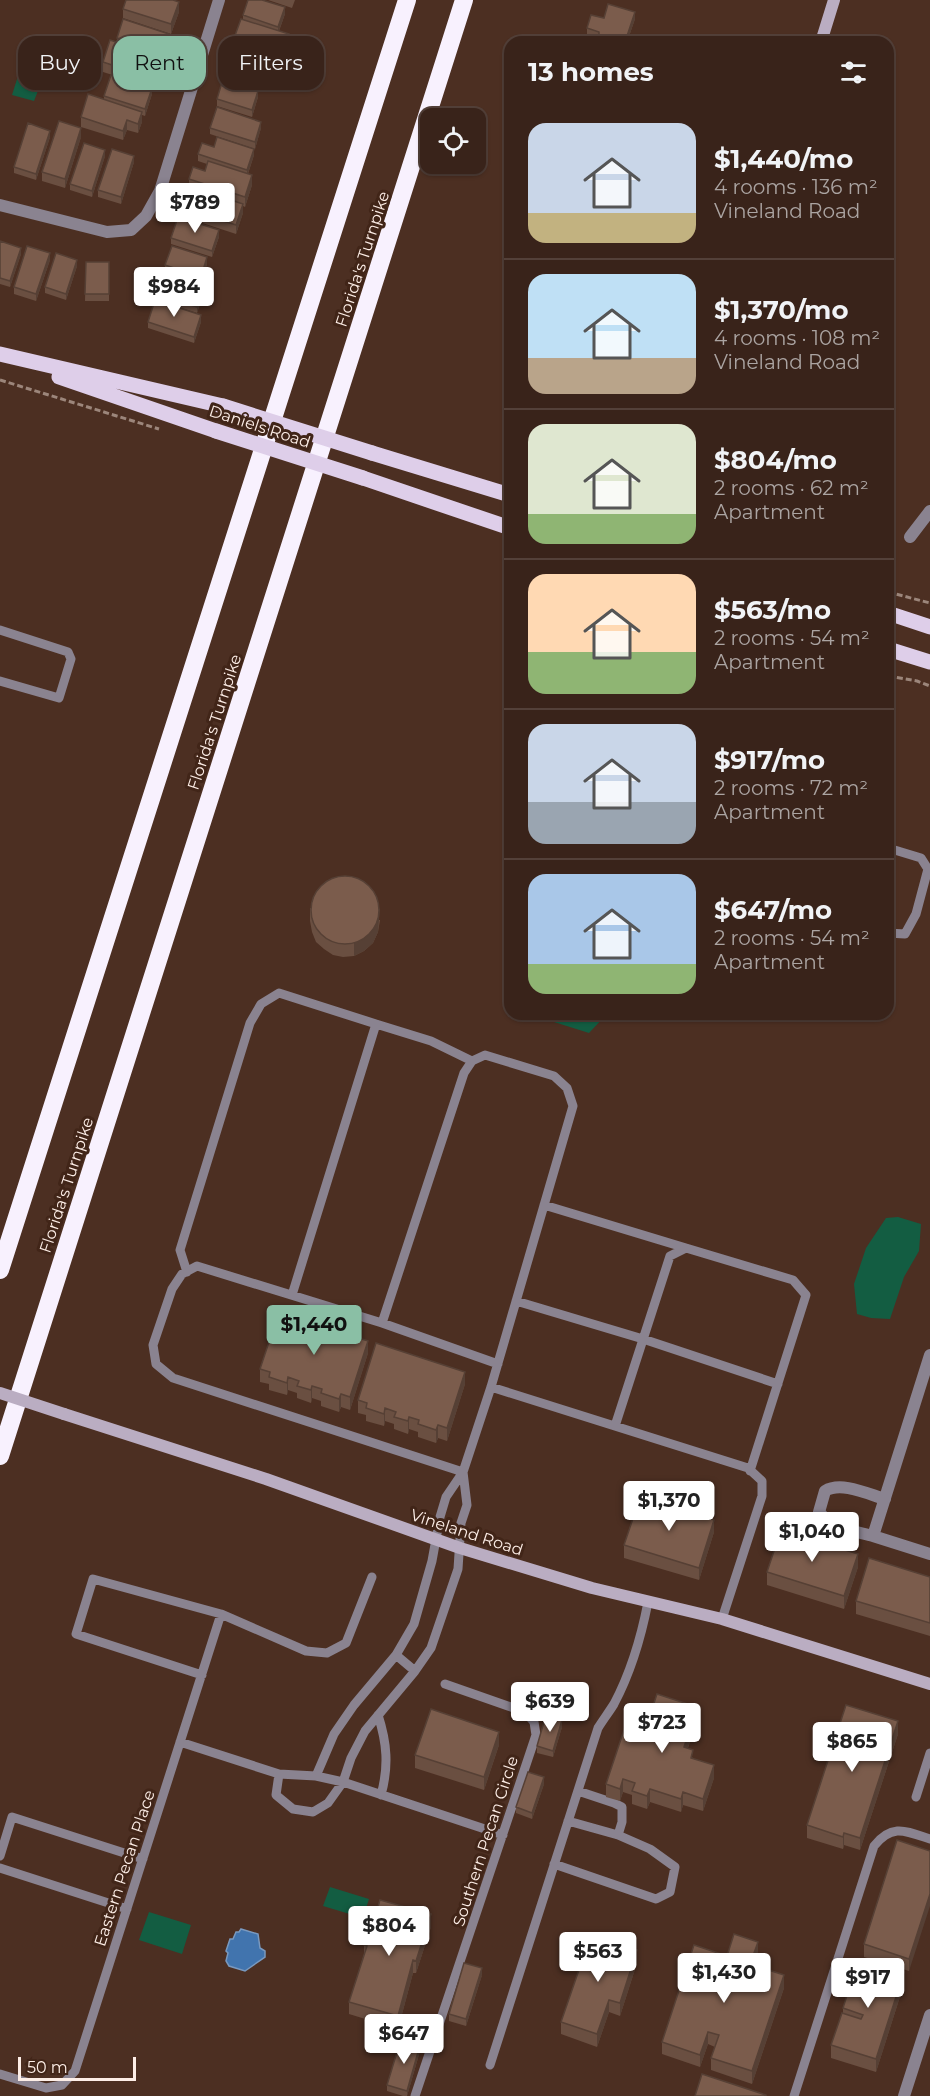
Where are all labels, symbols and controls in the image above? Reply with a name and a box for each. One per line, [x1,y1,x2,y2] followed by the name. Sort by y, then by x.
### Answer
[18,36,101,90] chip: Buy
[113,36,206,90] chip: Rent
[218,36,324,90] chip: Filters
[528,56,654,88] text: 13 homes
[837,56,870,89] icon: filters
[420,108,486,174] map controls
[420,108,486,174] button: locate
[714,143,853,175] text: $1,440/mo
[576,147,648,219] icon: home
[714,175,878,199] text: 4 rooms · 136 m²
[159,183,231,234] pin: $789
[332,189,393,329] street label: Florida's Turnpike
[170,190,220,214] text: $789
[714,199,860,223] text: Vineland Road
[138,267,210,318] pin: $984
[148,274,200,298] text: $984
[714,294,848,326] text: $1,370/mo
[576,298,648,370] icon: home
[714,326,880,350] text: 4 rooms · 108 m²
[714,350,860,374] text: Vineland Road
[207,401,313,452] street label: Daniels Road
[714,444,837,476] text: $804/mo
[576,448,648,520] icon: home
[714,476,869,500] text: 2 rooms · 62 m²
[714,500,825,524] text: Apartment
[714,594,831,626] text: $563/mo
[576,598,648,670] icon: home
[714,626,870,650] text: 2 rooms · 54 m²
[714,650,825,674] text: Apartment
[184,652,245,792] street label: Florida's Turnpike
[714,744,825,776] text: $917/mo
[576,748,648,820] icon: home
[714,776,868,800] text: 2 rooms · 72 m²
[714,800,825,824] text: Apartment
[714,894,832,926] text: $647/mo
[576,898,648,970] icon: home
[714,926,870,950] text: 2 rooms · 54 m²
[714,950,825,974] text: Apartment
[36,1115,97,1255] street label: Florida's Turnpike
[265,1305,363,1356] pin: $1,440
[281,1312,347,1336] text: $1,440
[620,1481,718,1532] pin: $1,370
[637,1488,701,1512] text: $1,370
[408,1505,525,1560] street label: Vineland Road
[763,1512,861,1563] pin: $1,040
[779,1519,845,1543] text: $1,040
[514,1682,586,1733] pin: $639
[525,1689,575,1713] text: $639
[626,1703,698,1754] pin: $723
[638,1710,686,1734] text: $723
[816,1722,888,1773] pin: $865
[827,1729,877,1753] text: $865
[449,1754,522,1929] street label: Southern Pecan Circle
[90,1788,159,1949] street label: Eastern Pecan Place
[353,1906,425,1957] pin: $804
[362,1913,416,1937] text: $804
[562,1932,634,1983] pin: $563
[573,1939,623,1963] text: $563
[675,1953,773,2004] pin: $1,430
[832,1958,904,2009] pin: $917
[692,1960,756,1984] text: $1,430
[845,1965,891,1989] text: $917
[368,2014,440,2065] pin: $647
[379,2021,429,2045] text: $647
[18,2054,136,2082] scale bar
[27,2058,68,2077] text: 50 m

